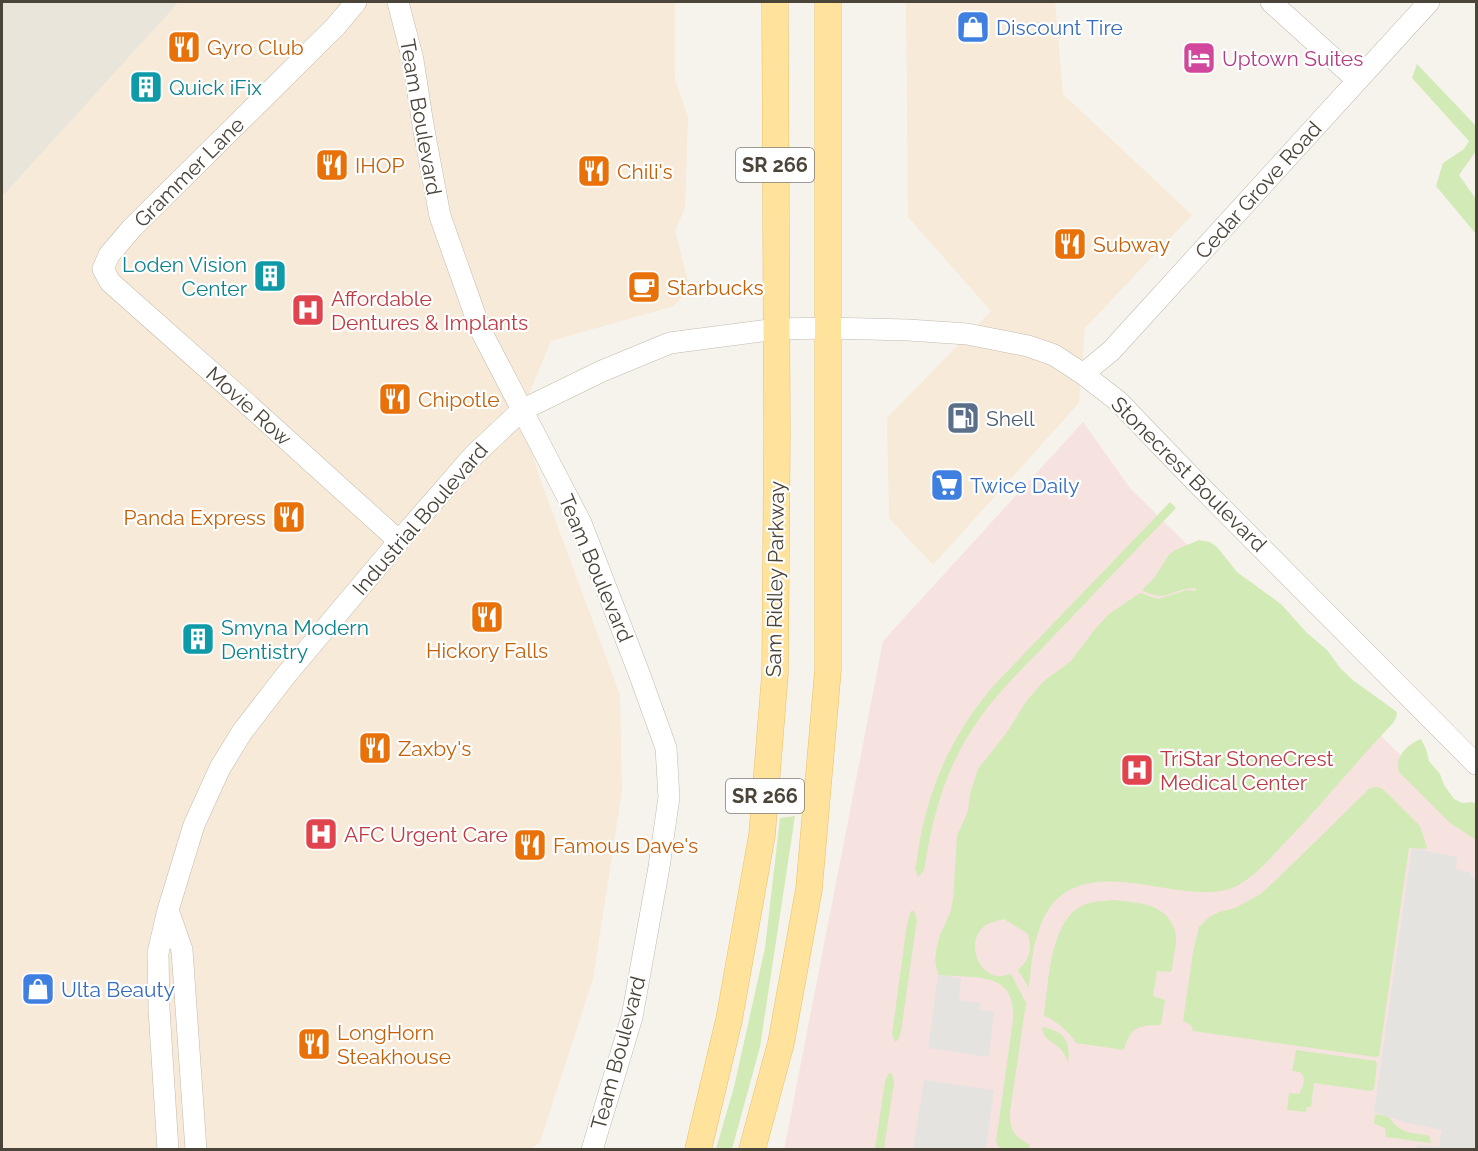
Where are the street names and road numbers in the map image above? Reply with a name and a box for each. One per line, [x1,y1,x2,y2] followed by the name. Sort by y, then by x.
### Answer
[395,37,447,197] street label: Team Boulevard
[129,112,249,232] street label: Grammer Lane
[1190,116,1326,264] street label: Cedar Grove Road
[736,148,814,182] road number: SR 266
[201,361,297,451] street label: Movie Row
[1106,391,1272,557] street label: Stonecrest Boulevard
[347,438,493,600] street label: Industrial Boulevard
[761,481,789,677] street label: Sam Ridley Parkway
[554,490,638,646] street label: Team Boulevard
[726,779,804,813] road number: SR 266
[585,973,651,1133] street label: Team Boulevard

